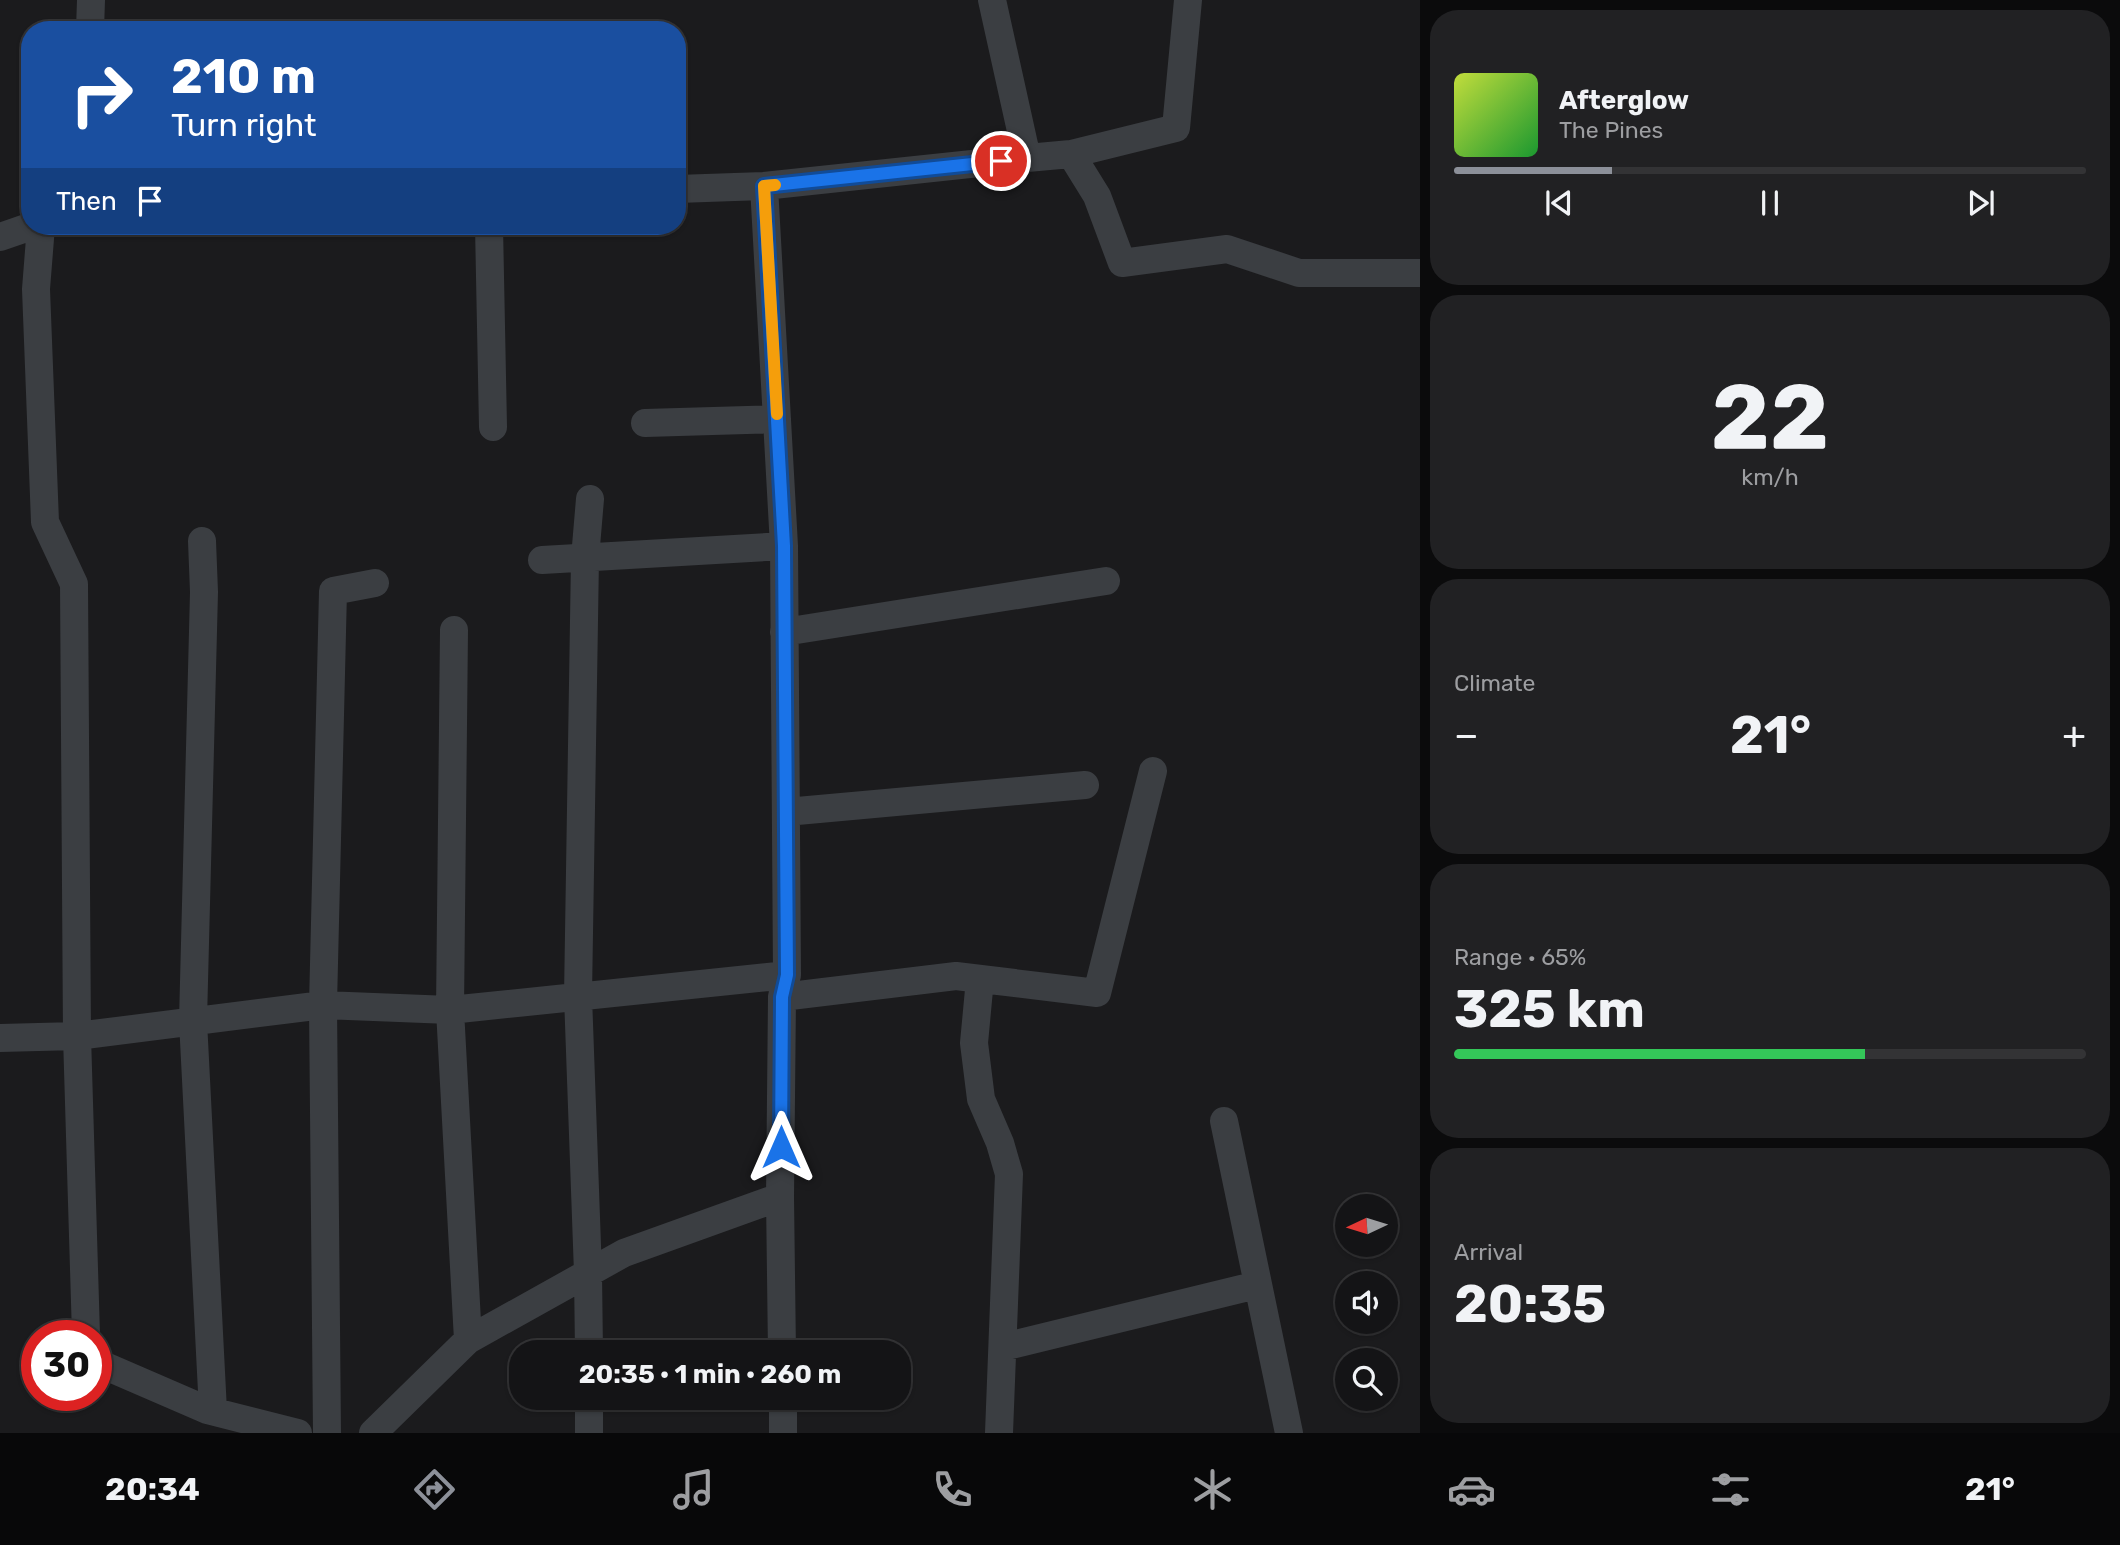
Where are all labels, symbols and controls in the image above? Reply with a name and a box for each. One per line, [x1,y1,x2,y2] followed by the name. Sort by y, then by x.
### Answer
[171,47,316,105] text: 210 m
[56,49,147,140] icon: right
[1559,85,1689,116] text: Afterglow
[171,106,316,144] text: Turn right
[1559,116,1663,144] text: The Pines
[971,131,1031,191] pin
[982,142,1020,180] icon: arrive
[131,182,169,220] icon: arrive
[1540,184,1578,222] icon: previous
[1751,184,1789,222] icon: pause
[1962,184,2000,222] icon: next
[56,186,117,217] text: Then
[1711,363,1829,471] text: 22
[1741,463,1799,491] text: km/h
[1454,669,1535,697] text: Climate
[1730,704,1811,766] text: 21°
[1454,712,1479,758] text: −
[2062,712,2086,758] text: +
[1454,943,1586,971] text: Range · 65%
[1454,978,1645,1040] text: 325 km
[744,1110,818,1184] position arrow
[1335,1194,1398,1256] north arrow
[1335,1194,1398,1411] map controls
[1454,1238,1523,1266] text: Arrival
[1335,1271,1398,1334] button: sound
[1454,1273,1606,1335] text: 20:35
[21,1320,112,1411] speed limit sign: 30
[1335,1348,1398,1411] button: search
[579,1359,841,1390] text: 20:35 · 1 min · 260 m
[410,1465,459,1514] icon: directions
[669,1465,718,1514] icon: music
[928,1465,977,1514] icon: phone
[1188,1465,1237,1514] icon: climate
[1447,1465,1496,1514] icon: car
[1706,1465,1755,1514] icon: filters
[105,1470,200,1508] text: 20:34
[1965,1470,2015,1508] text: 21°

